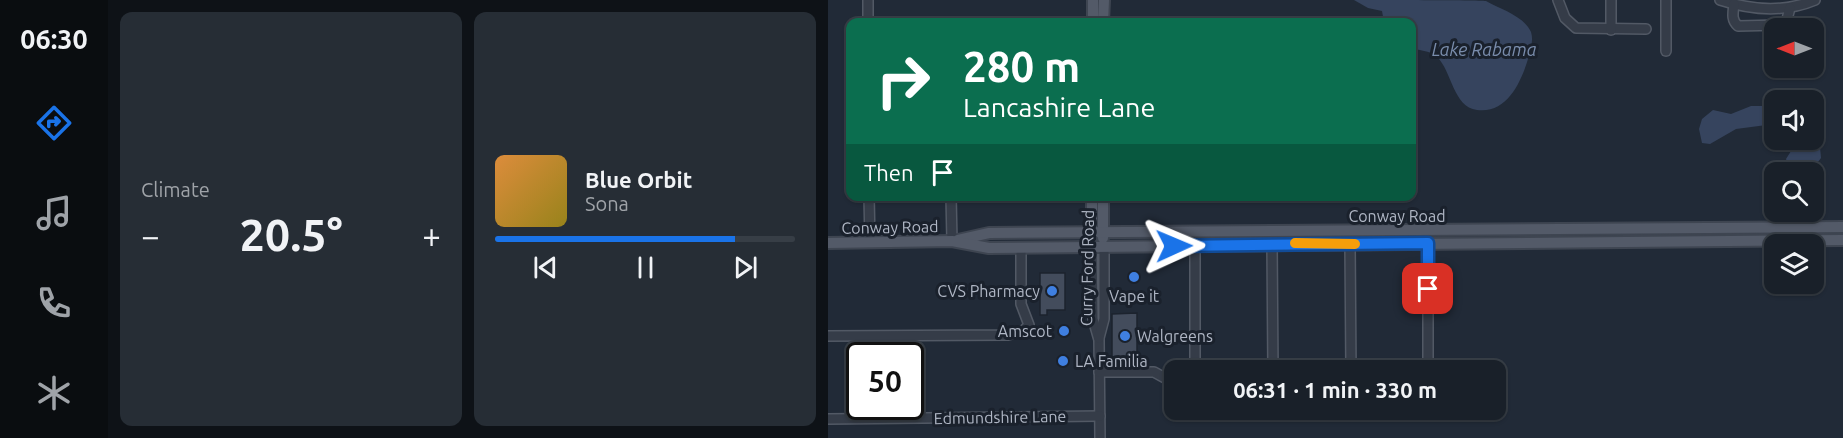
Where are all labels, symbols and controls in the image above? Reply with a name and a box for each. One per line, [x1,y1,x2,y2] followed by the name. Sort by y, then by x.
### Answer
[1764,18,1824,78] north arrow
[1764,18,1824,294] map controls
[20,24,88,54] text: 06:30
[1432,39,1537,59] water label: Lake Rabama
[864,42,942,120] icon: right
[963,43,1080,90] text: 280 m
[1764,90,1824,150] button: sound
[963,92,1155,122] text: Lancashire Lane
[33,102,75,144] icon: directions
[926,156,959,189] icon: arrive
[864,160,914,185] text: Then
[1764,162,1824,222] button: search
[585,167,692,192] text: Blue Orbit
[141,178,210,201] text: Climate
[33,192,75,234] icon: music
[585,192,629,215] text: Sona
[1348,207,1446,225] street label: Conway Road
[239,209,343,260] text: 20.5°
[1077,210,1097,326] street label: Curry Ford Road
[1142,214,1206,278] position arrow
[141,217,160,254] text: −
[422,217,441,254] text: +
[841,217,939,237] street label: Conway Road
[1764,234,1824,294] button: layers
[529,251,562,284] icon: previous
[629,251,662,284] icon: pause
[729,251,762,284] icon: next
[1402,263,1453,314] pin
[1127,270,1141,284] marker: Vape it
[1411,272,1444,305] icon: arrive
[33,282,75,324] icon: phone
[937,282,1040,300] place label: CVS Pharmacy
[1045,284,1059,298] marker: CVS Pharmacy
[1109,287,1160,305] place label: Vape it
[998,322,1053,340] place label: Amscot
[1057,324,1071,338] marker: Amscot
[1137,327,1213,345] place label: Walgreens
[1118,329,1132,343] marker: Walgreens
[846,342,924,420] speed limit sign: 50
[1075,352,1148,370] place label: LA Familia
[1056,354,1070,368] marker: LA Familia
[33,372,75,414] icon: climate
[1233,377,1437,402] text: 06:31 · 1 min · 330 m
[934,407,1066,427] street label: Edmundshire Lane

